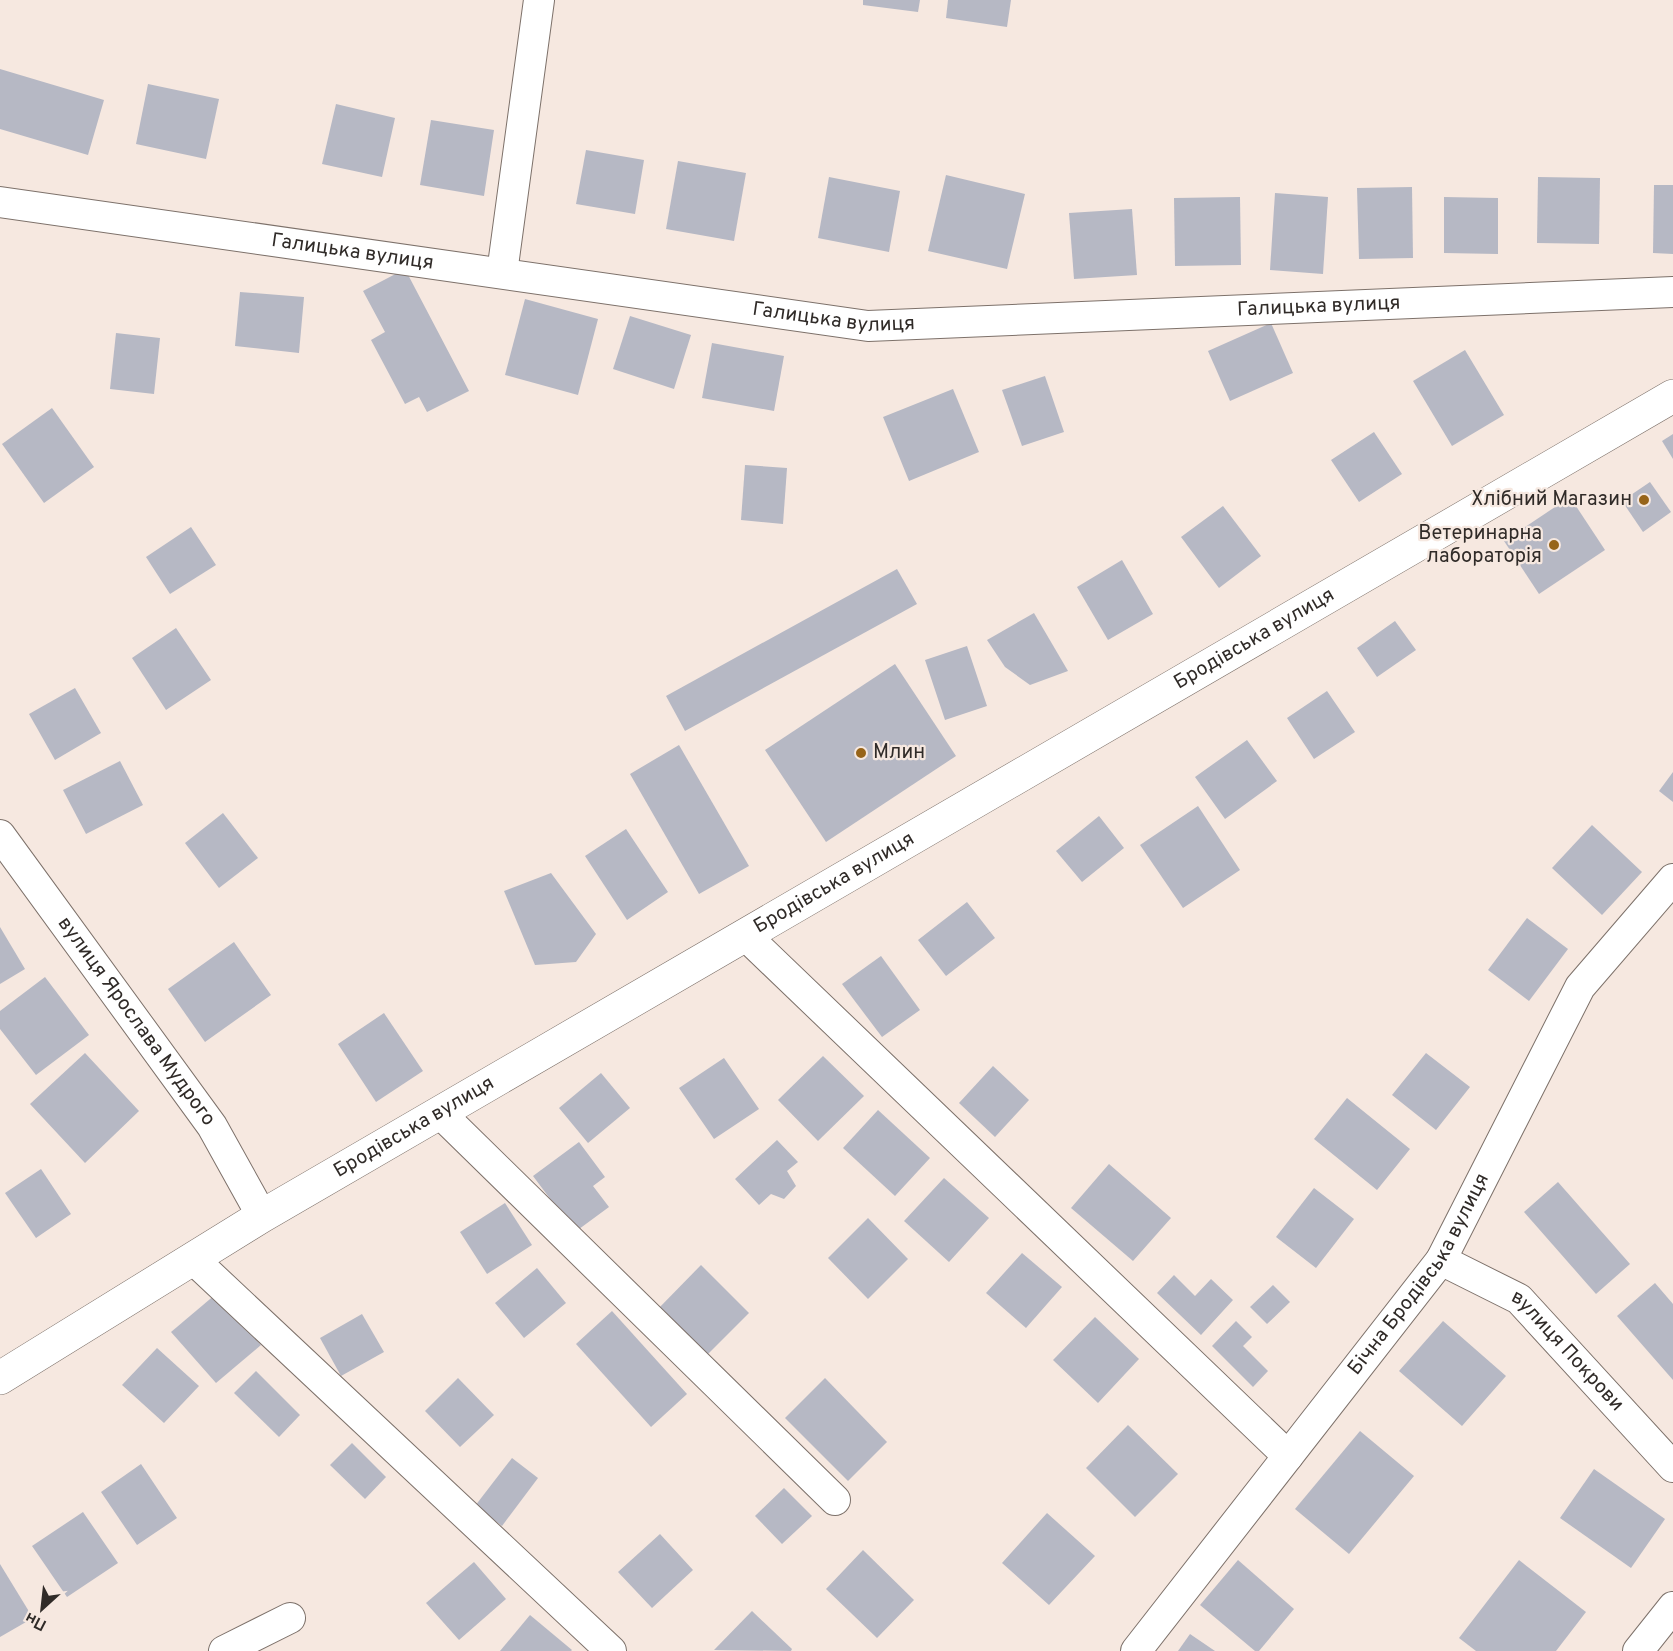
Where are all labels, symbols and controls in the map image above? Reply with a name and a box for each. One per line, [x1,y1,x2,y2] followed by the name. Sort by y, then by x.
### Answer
[270,228,435,277] street label: Галицька вулиця
[1236,291,1401,323] street label: Галицька вулиця
[751,297,916,339] street label: Галицька вулиця
[1471,487,1632,513] place label: Хлібний Магазин
[1637,493,1651,507] marker: Хлібний Магазин
[1418,521,1542,570] place label: Ветеринарна лабораторія
[1547,538,1561,552] marker: Ветеринарна лабораторія
[1170,582,1340,696] street label: Бродівська вулиця
[873,740,925,766] place label: Млин
[854,746,868,760] marker: Млин
[749,827,919,940] street label: Бродівська вулиця
[51,912,221,1131] street label: вулиця Ярослава Мудрого
[329,1071,499,1184] street label: Бродівська вулиця
[1343,1169,1496,1381] street label: Бічна Бродівська вулиця
[1507,1284,1629,1417] street label: вулиця Покрови
[12,1579,72,1639] north arrow
[22,1607,50,1634] text: Пн

